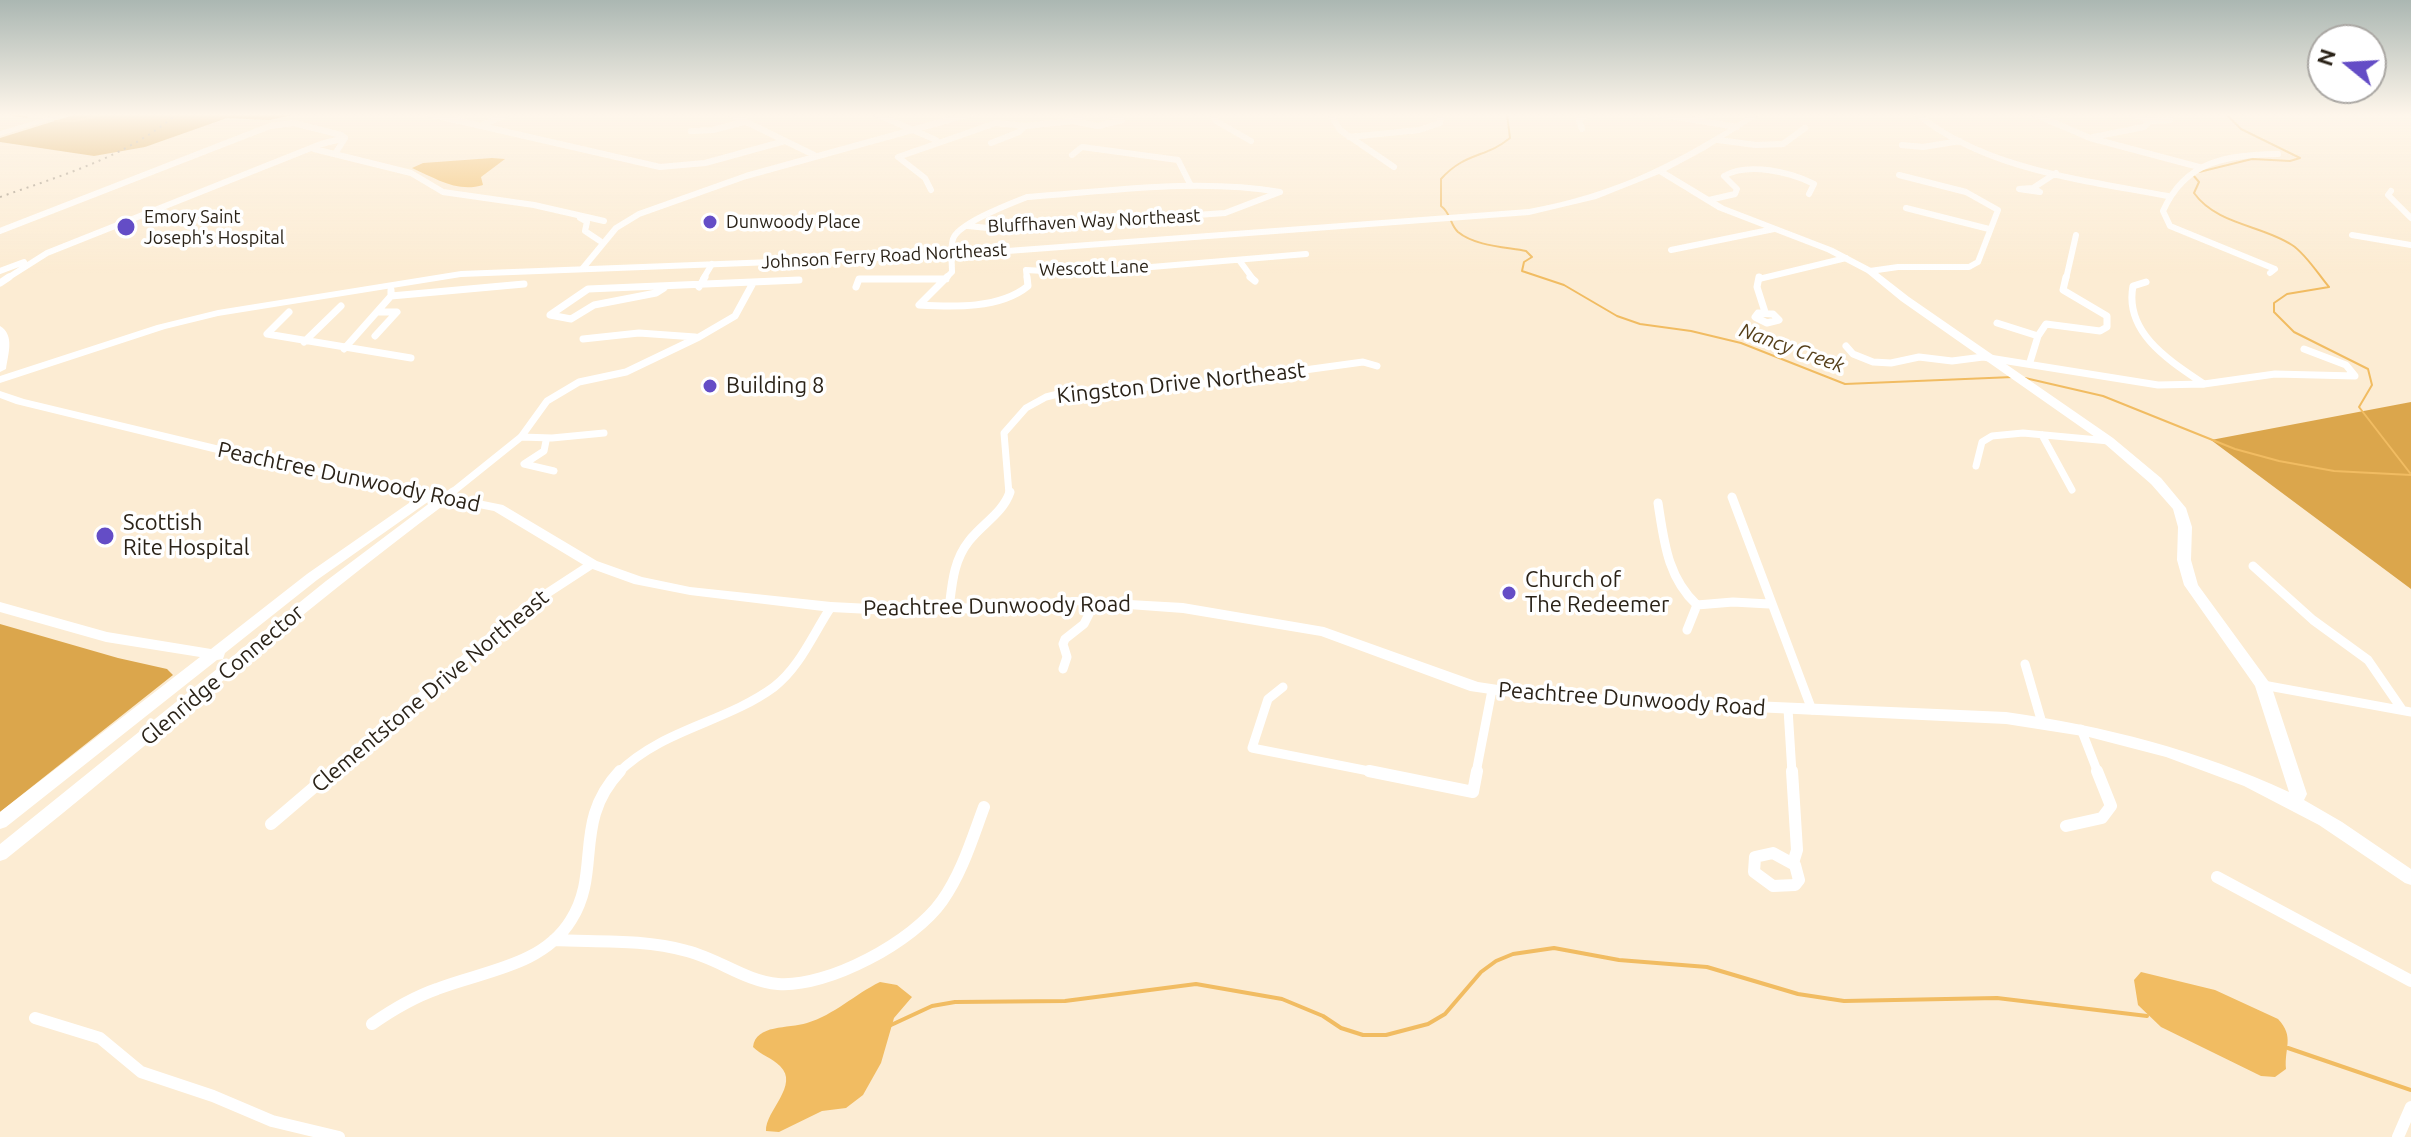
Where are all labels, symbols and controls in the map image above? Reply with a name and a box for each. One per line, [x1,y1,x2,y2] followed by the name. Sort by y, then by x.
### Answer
[2307,24,2387,104] north arrow
[2311,45,2340,69] text: N
[987,205,1201,237] street label: Bluffhaven Way Northeast
[144,206,285,248] place label: Emory Saint Joseph's Hospital
[726,211,861,233] place label: Dunwoody Place
[701,213,719,231] marker: Dunwoody Place
[115,216,137,238] marker: Emory Saint Joseph's Hospital
[761,239,1007,273] street label: Johnson Ferry Road Northeast
[1039,255,1149,281] street label: Wescott Lane
[1736,318,1848,378] water label: Nancy Creek
[1055,357,1307,409] street label: Kingston Drive Northeast
[726,373,825,399] place label: Building 8
[701,377,719,395] marker: Building 8
[215,436,483,518] street label: Peachtree Dunwoody Road
[123,510,249,562] place label: Scottish Rite Hospital
[94,525,116,547] marker: Scottish Rite Hospital
[1525,567,1669,618] place label: Church of The Redeemer
[306,584,554,798] street label: Clementstone Drive Northeast
[1500,584,1518,602] marker: Church of The Redeemer
[863,590,1131,622] street label: Peachtree Dunwoody Road
[135,599,309,751] street label: Glenridge Connector
[1497,676,1767,722] street label: Peachtree Dunwoody Road

